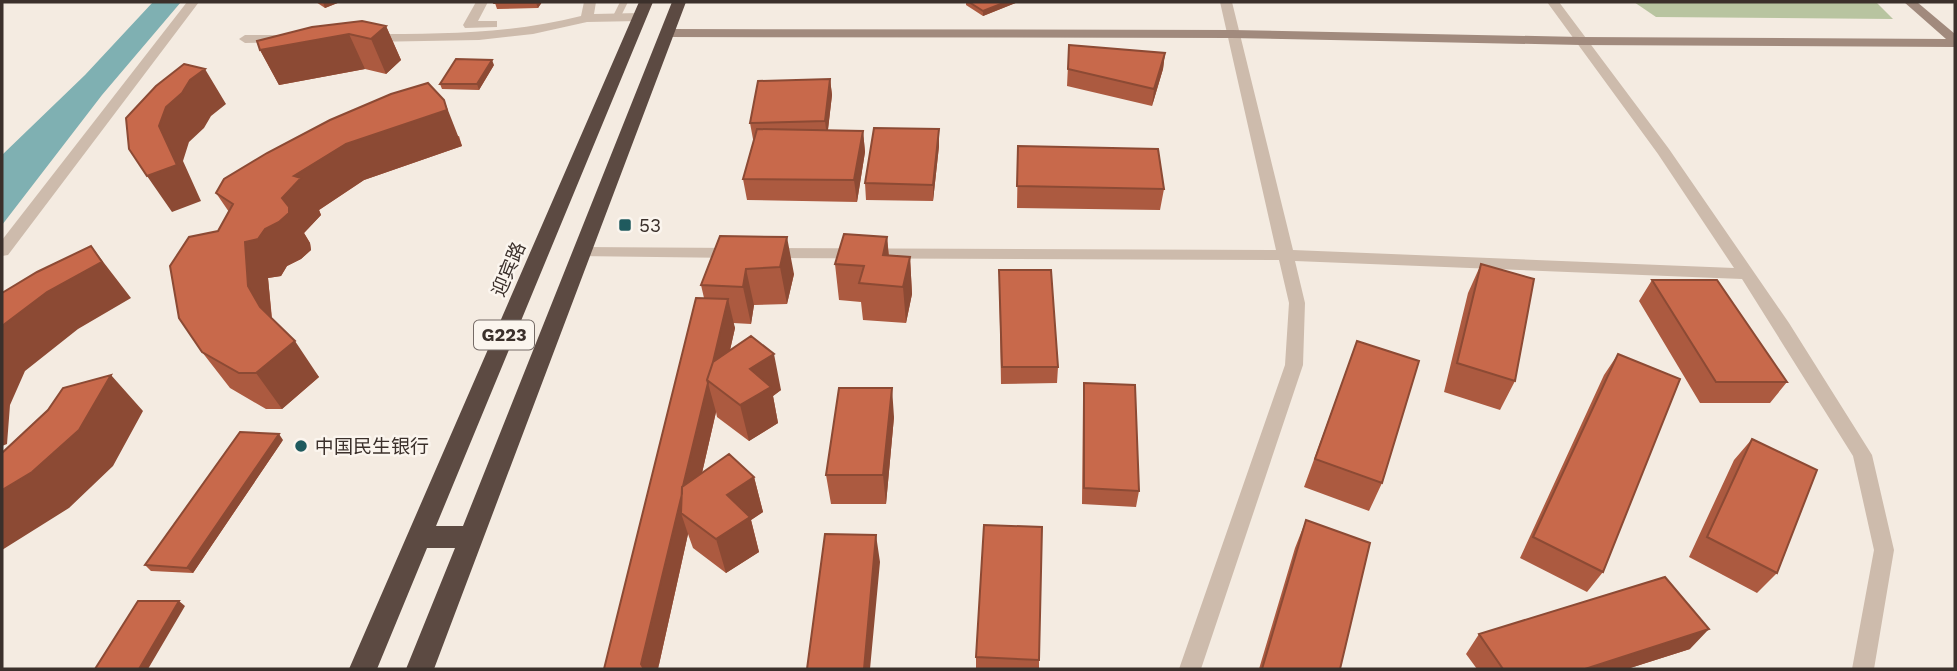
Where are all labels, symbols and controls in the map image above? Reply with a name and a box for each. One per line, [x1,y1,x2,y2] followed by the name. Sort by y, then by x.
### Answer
[639,214,661,237] place label: 53
[617,217,633,233] marker: 53
[487,238,530,300] street label: 迎宾路
[474,320,534,349] road number: G223
[315,435,429,458] place label: 中国民生银行
[293,438,309,454] marker: 中国民生银行

